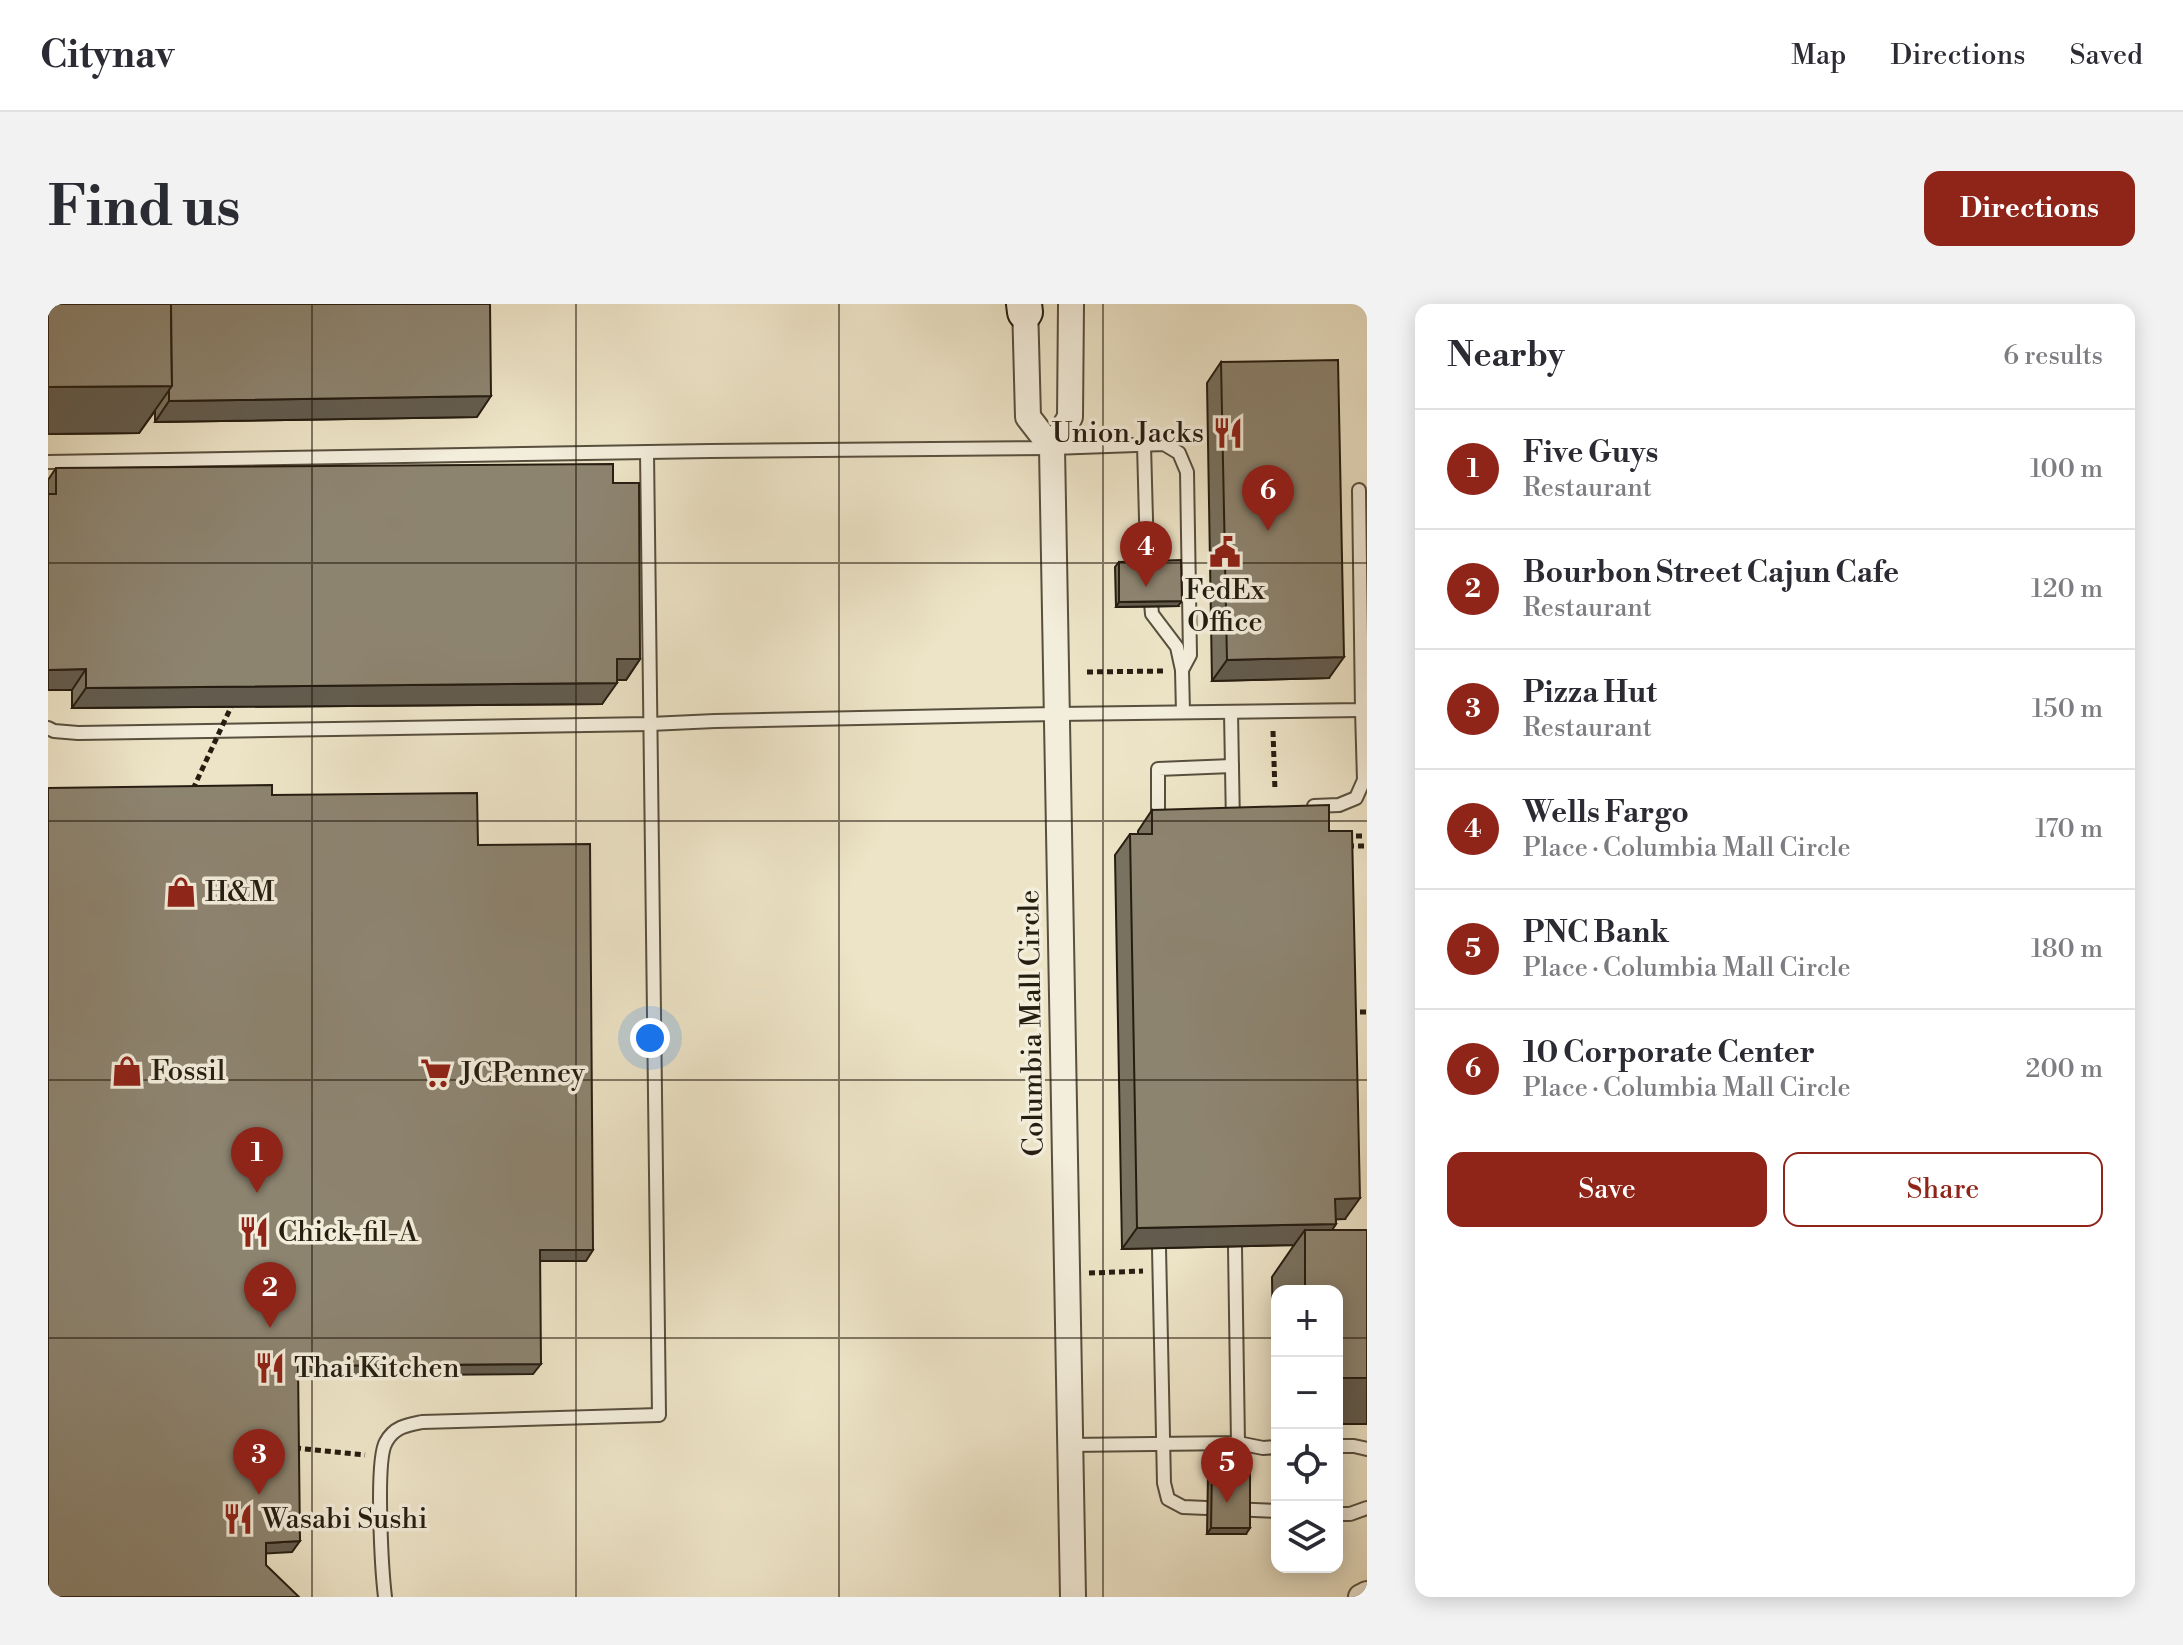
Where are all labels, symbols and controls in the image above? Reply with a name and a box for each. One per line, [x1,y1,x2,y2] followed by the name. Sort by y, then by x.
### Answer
[40,32,174,79] text: Citynav
[1791,38,1846,73] text: Map
[1890,38,2025,73] text: Directions
[2069,38,2143,73] text: Saved
[1924,171,2135,246] button: Directions
[48,173,241,243] text: Find us
[1447,335,1565,377] text: Nearby
[2003,340,2103,372] text: 6 results
[1052,416,1204,451] place label: Union Jacks
[1211,416,1245,450] restaurant icon: Union Jacks
[1523,434,1658,472] text: Five Guys
[1467,453,1479,485] text: 1
[2030,453,2103,485] text: 100 m
[1242,465,1294,531] pin: 6
[1523,472,1652,504] text: Restaurant
[1120,521,1172,587] pin: 4
[1208,535,1242,569] public building icon: FedEx Office
[1523,554,1899,592] text: Bourbon Street Cajun Cafe
[1185,573,1266,640] place label: FedEx Office
[1465,573,1481,605] text: 2
[2031,573,2103,605] text: 120 m
[1523,592,1652,624] text: Restaurant
[1523,674,1657,712] text: Pizza Hut
[1465,693,1481,725] text: 3
[2032,693,2103,725] text: 150 m
[1523,712,1652,744] text: Restaurant
[1523,794,1689,832] text: Wells Fargo
[1464,813,1482,845] text: 4
[2035,813,2103,845] text: 170 m
[1523,832,1851,864] text: Place · Columbia Mall Circle
[164,875,198,909] shop icon: H&M
[205,875,275,910] place label: H&M
[1012,889,1052,1157] street label: Columbia Mall Circle
[1523,914,1669,952] text: PNC Bank
[1465,933,1481,965] text: 5
[2031,933,2103,965] text: 180 m
[1523,952,1851,984] text: Place · Columbia Mall Circle
[630,1018,670,1058] your location
[1523,1034,1815,1072] text: 10 Corporate Center
[1465,1053,1481,1085] text: 6
[2026,1053,2103,1085] text: 200 m
[110,1054,144,1088] shop icon: Fossil
[151,1054,225,1089] place label: Fossil
[419,1056,453,1090] supermarket icon: JCPenney
[459,1056,585,1091] place label: JCPenney
[1523,1072,1851,1104] text: Place · Columbia Mall Circle
[231,1127,283,1193] pin: 1
[1447,1152,1767,1227] button: Save
[1783,1152,2103,1227] button: Share
[237,1215,271,1249] restaurant icon: Chick-fil-A
[278,1215,419,1250] place label: Chick-fil-A
[244,1262,296,1328] pin: 2
[1271,1285,1343,1573] map controls
[1271,1285,1343,1357] button: +
[253,1351,287,1385] restaurant icon: Thai Kitchen
[294,1351,460,1386] place label: Thai Kitchen
[1271,1357,1343,1429] button: −
[233,1429,285,1495] pin: 3
[1271,1429,1343,1501] button: locate
[1201,1437,1253,1503] pin: 5
[1271,1501,1343,1573] button: layers
[221,1502,255,1536] restaurant icon: Wasabi Sushi
[261,1502,427,1537] place label: Wasabi Sushi

